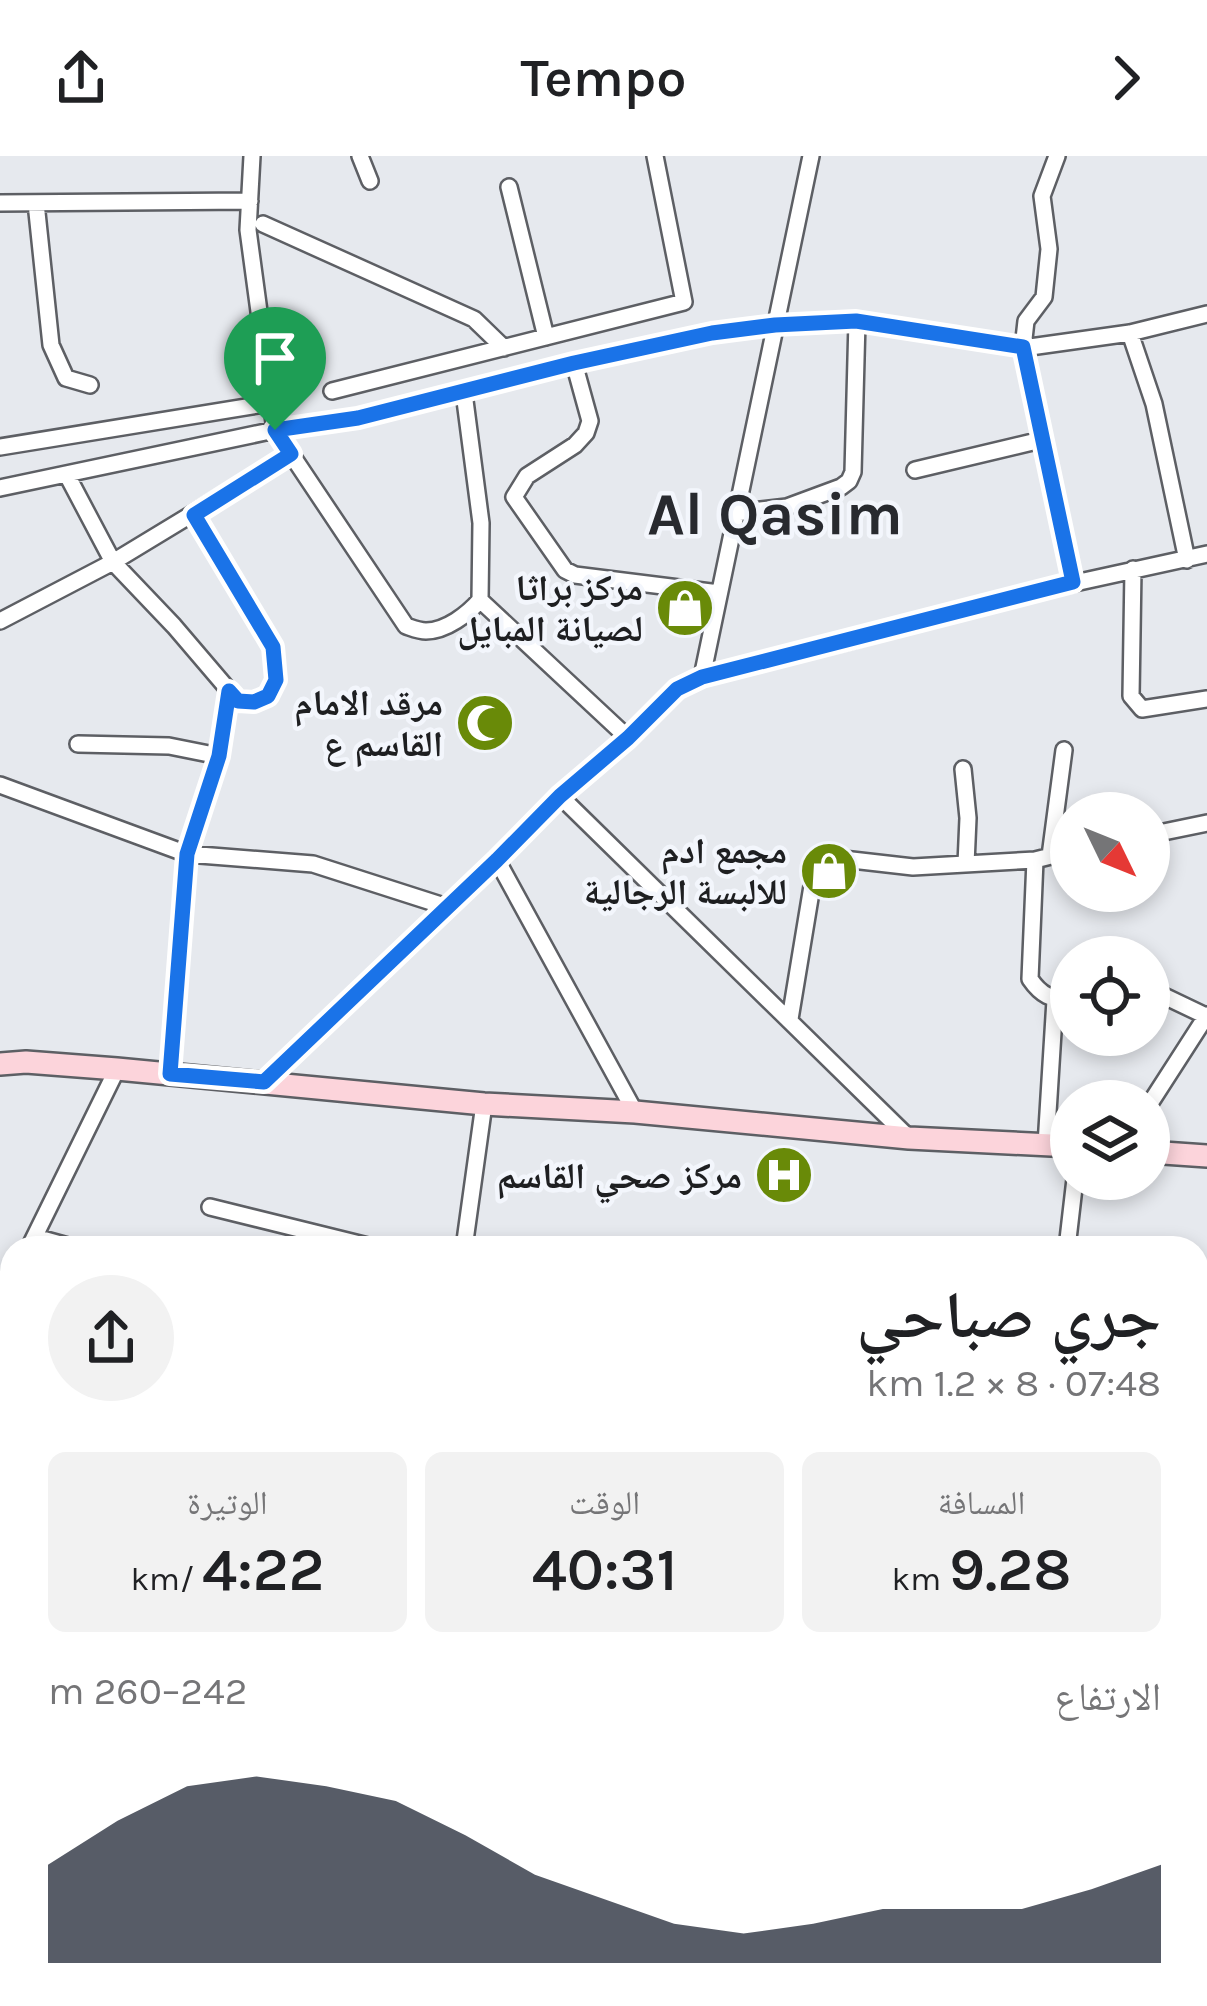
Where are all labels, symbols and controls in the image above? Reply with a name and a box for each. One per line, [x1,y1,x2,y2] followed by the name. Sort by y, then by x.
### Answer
[48,45,114,111] icon: share
[1093,45,1159,111] icon: forward
[520,46,687,110] text: Tempo
[224,307,326,430] pin
[242,325,308,391] icon: arrive
[647,479,903,549] district label: Al Qasim
[457,567,643,651] place label: مركز براثا لصيانة المبايل
[654,577,716,639] shop icon: مركز براثا لصيانة المبايل
[294,682,443,768] place label: مرقد الامام القاسم ع
[454,692,516,754] mosque icon: مرقد الامام القاسم ع
[1050,792,1170,912] north arrow
[1050,792,1170,1200] map controls
[584,830,787,913] place label: مجمع ادم للالبسة الرجالية
[798,840,860,902] shop icon: مجمع ادم للالبسة الرجالية
[1050,936,1170,1056] button: locate
[1050,1080,1170,1200] button: layers
[753,1144,815,1206] hospital icon: مركز صحي القاسم
[497,1155,742,1204] place label: مركز صحي القاسم
[48,1275,174,1401] button: share
[856,1276,1161,1354] text: جري صباحي
[866,1360,1161,1406] text: 07:48 · 8 × 1.2 km
[187,1484,268,1522] text: الوتيرة
[569,1484,640,1522] text: الوقت
[938,1484,1025,1522] text: المسافة
[202,1535,324,1605] text: 4:22
[532,1535,677,1605] text: 40:31
[949,1535,1071,1605] text: 9.28
[131,1560,202,1598] text: /km
[892,1560,949,1598] text: km
[48,1668,247,1714] text: 242–260 m
[1055,1674,1161,1720] text: الارتفاع

